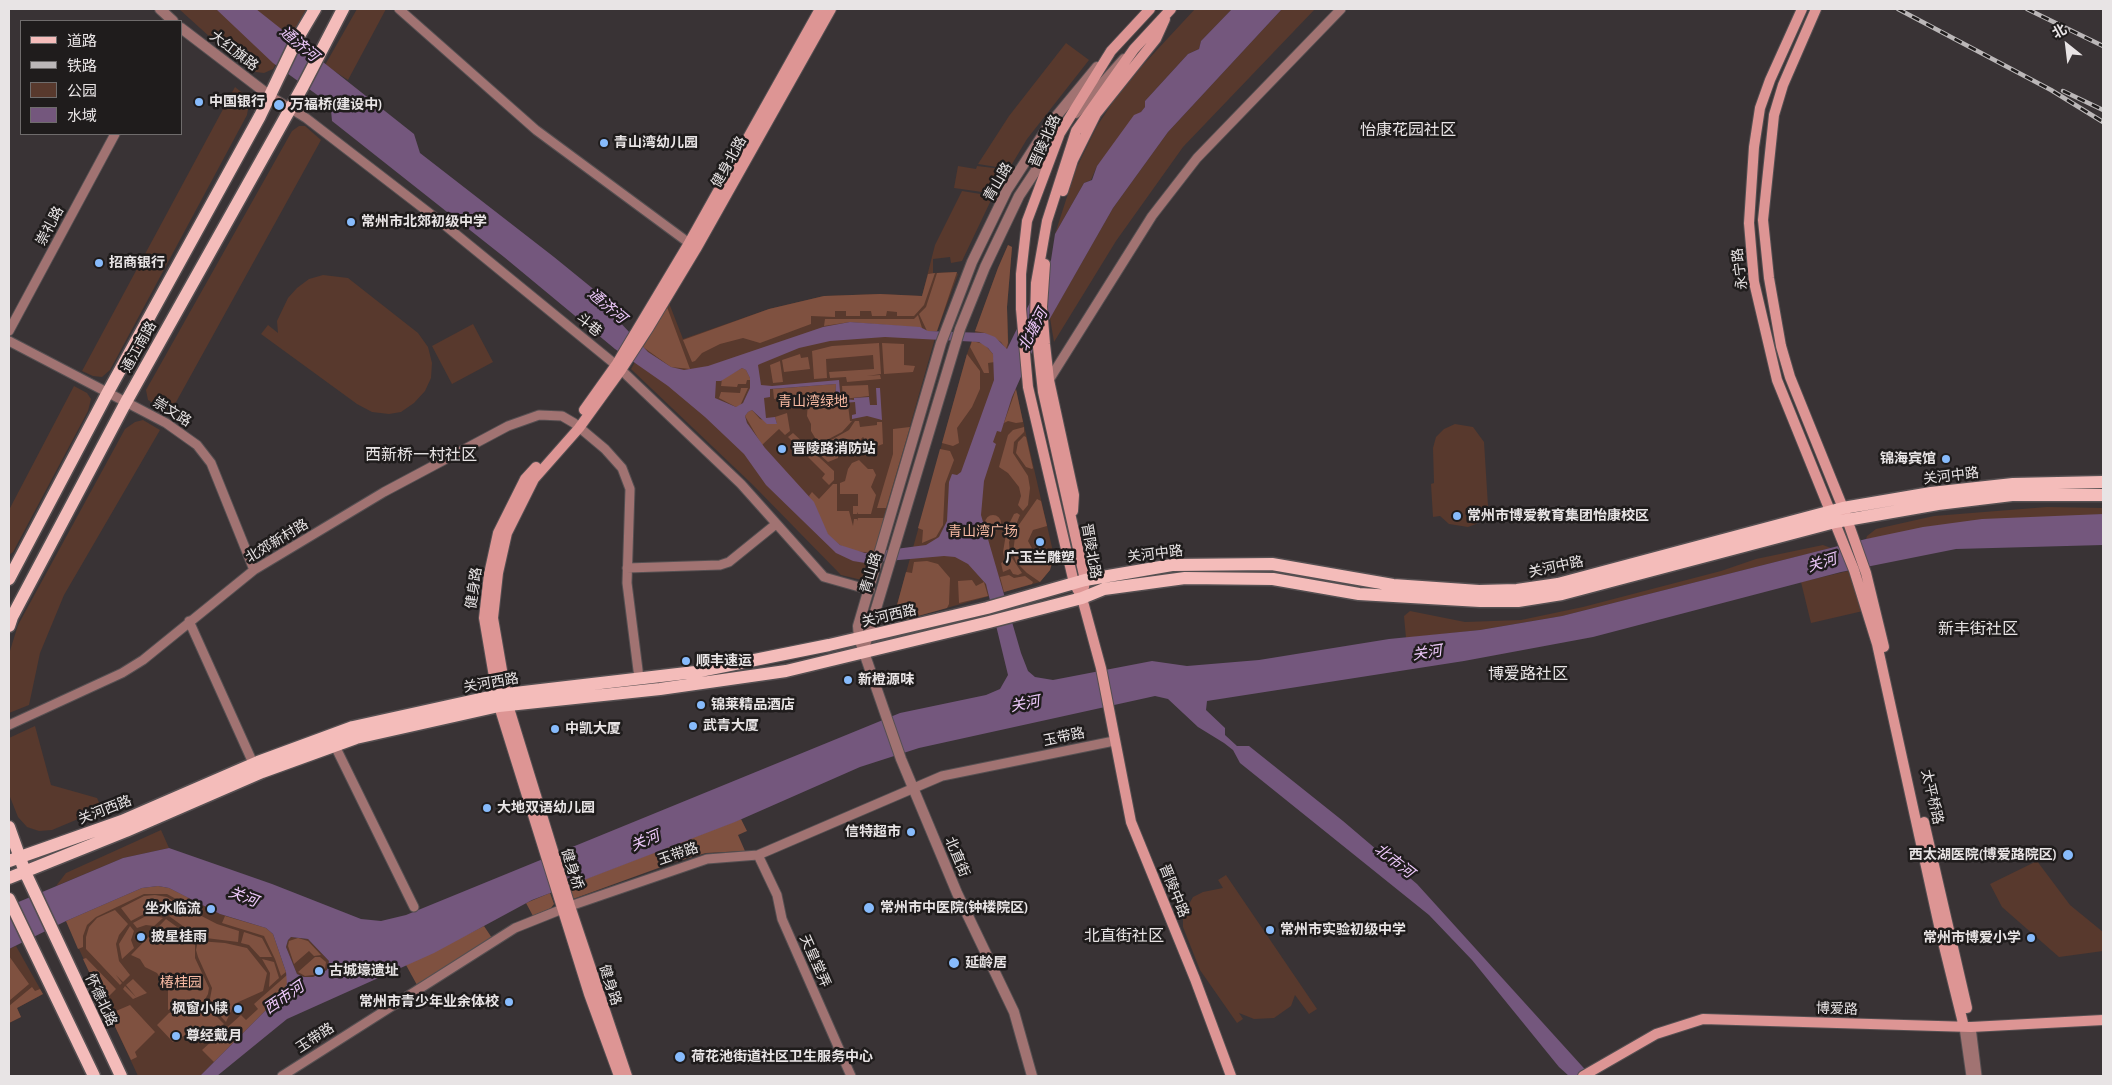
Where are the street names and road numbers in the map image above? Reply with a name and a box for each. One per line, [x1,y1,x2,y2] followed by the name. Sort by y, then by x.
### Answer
[207,27,261,75] street label: 大红旗路
[1026,112,1064,170] street label: 晋陵北路
[708,133,750,191] street label: 健身北路
[980,160,1016,204] street label: 青山路
[33,204,67,248] street label: 崇礼路
[1729,247,1751,291] street label: 永宁路
[573,310,605,340] street label: 斗巷
[118,318,160,376] street label: 通江南路
[150,394,194,430] street label: 崇文路
[1922,464,1980,488] street label: 关河中路
[243,516,311,566] street label: 北郊新村路
[1078,522,1104,580] street label: 晋陵北路
[1126,542,1184,566] street label: 关河中路
[857,550,885,596] street label: 青山路
[1527,553,1585,581] street label: 关河中路
[463,566,485,610] street label: 健身路
[860,602,918,630] street label: 关河西路
[462,670,520,696] street label: 关河西路
[1042,724,1086,750] street label: 玉带路
[1918,768,1946,826] street label: 太平桥路
[76,792,134,828] street label: 关河西路
[941,834,973,880] street label: 北直街
[655,839,701,869] street label: 玉带路
[558,846,586,892] street label: 健身桥
[1156,862,1192,920] street label: 晋陵中路
[796,932,834,990] street label: 天皇堂弄
[596,962,624,1008] street label: 健身路
[82,971,120,1029] street label: 怀德北路
[1816,1000,1858,1018] street label: 博爱路
[293,1020,337,1056] street label: 玉带路

